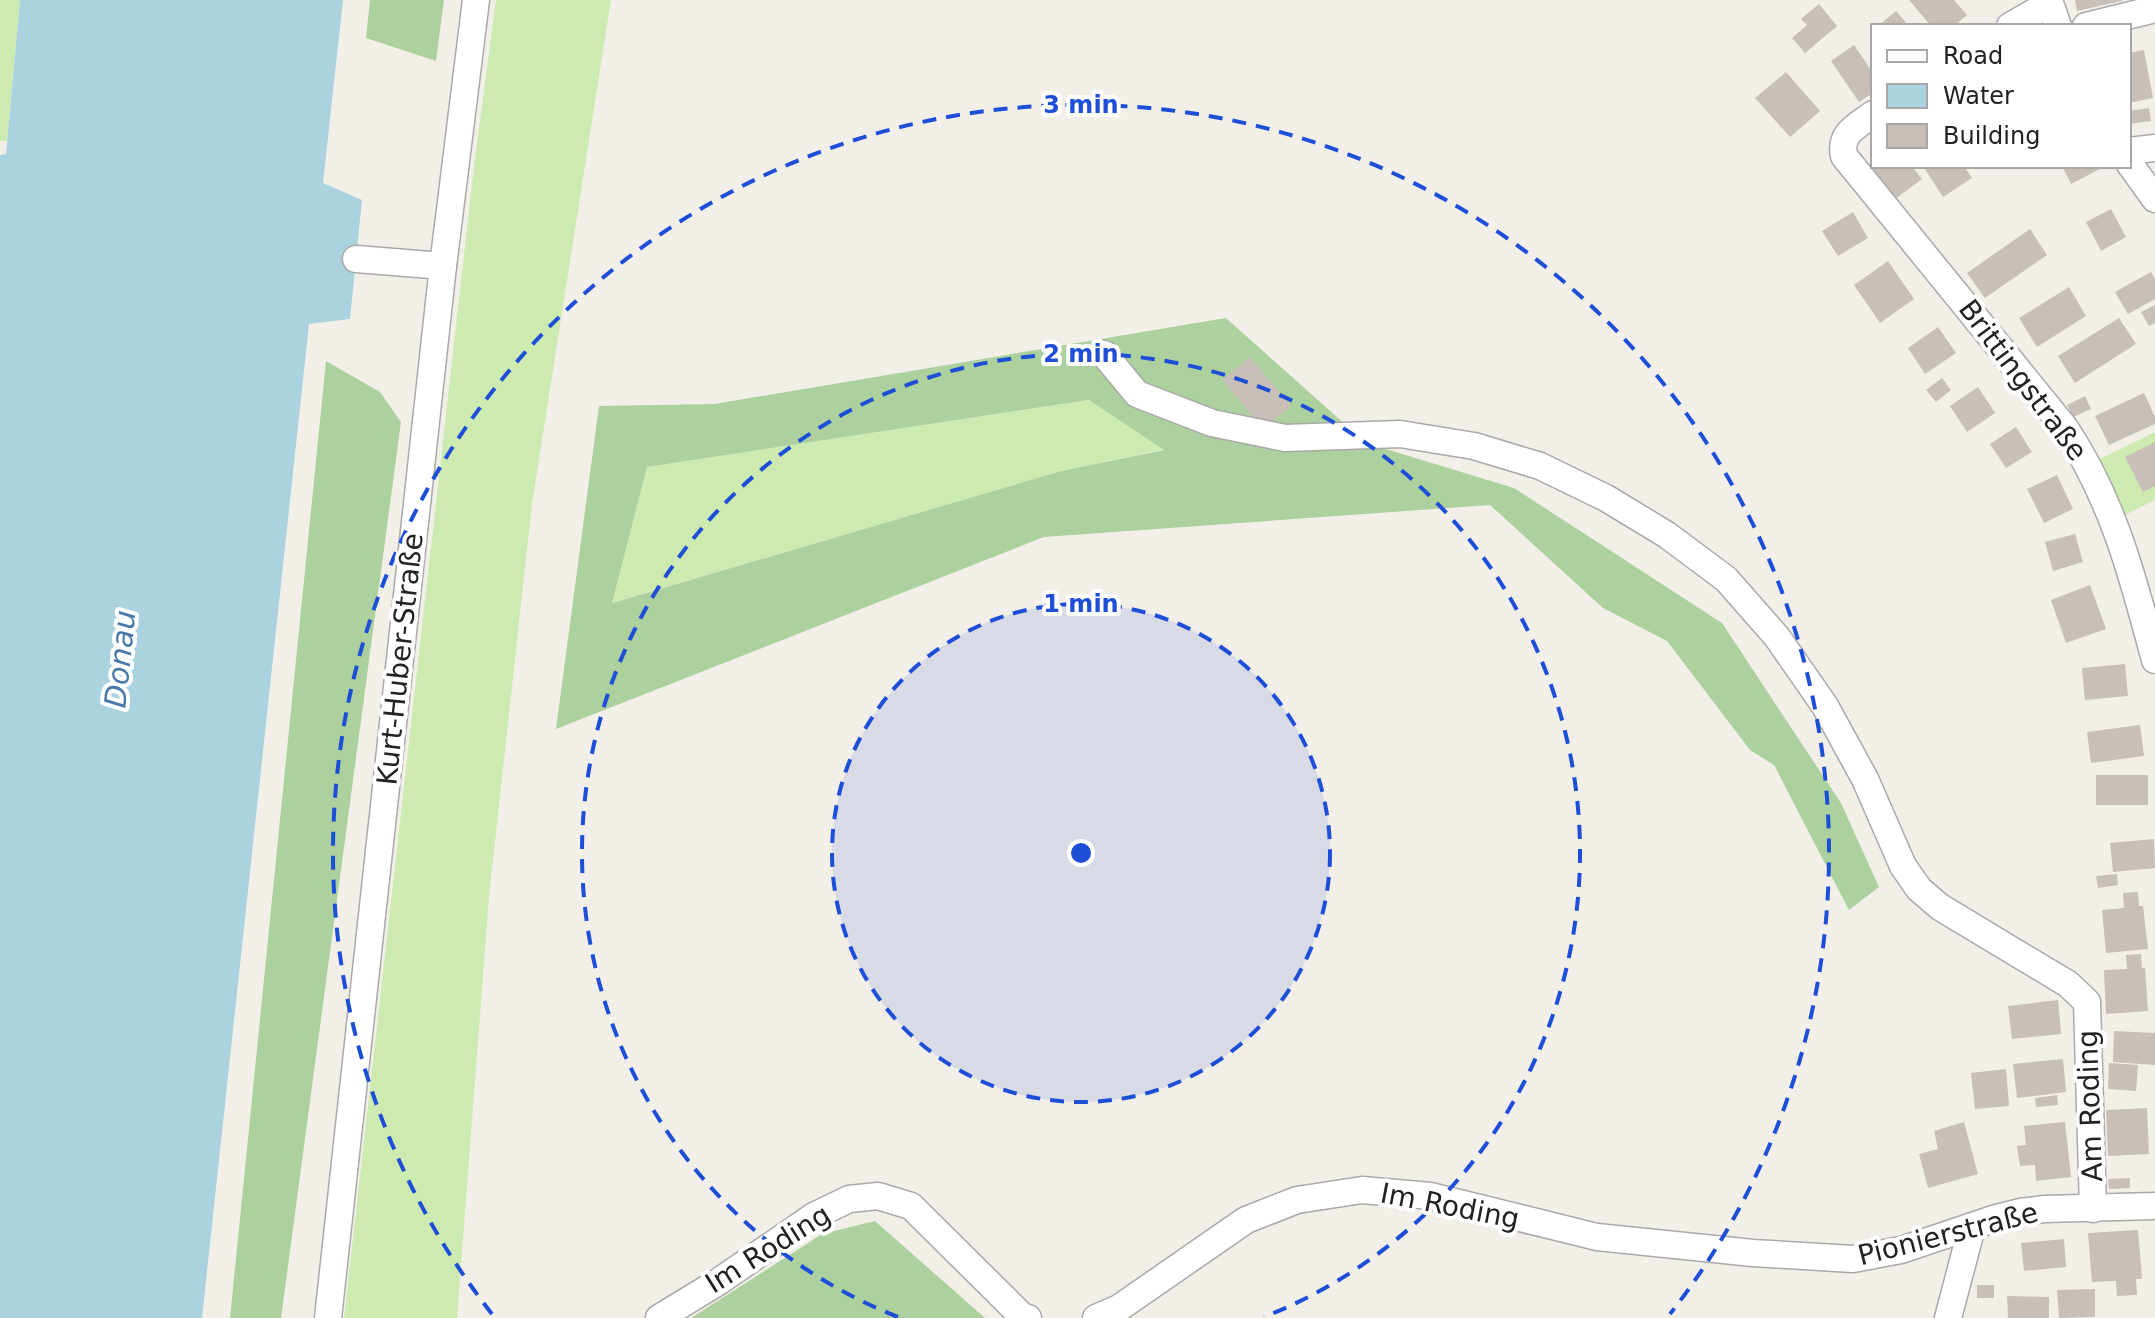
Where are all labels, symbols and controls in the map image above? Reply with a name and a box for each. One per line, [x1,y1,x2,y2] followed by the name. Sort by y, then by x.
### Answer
[1871,24,2131,168] legend
[1943,42,2003,70] text: Road
[1943,82,2014,110] text: Water
[1043,91,1119,119] text: 3 min
[1943,122,2040,150] text: Building
[1952,293,2094,467] street label: Brittingstraße
[1043,340,1119,368] text: 2 min
[370,531,430,787] street label: Kurt-Huber-Straße
[1043,590,1119,618] text: 1 min
[97,609,143,709] water label: Donau
[1067,839,1095,867] centre of rings
[2071,1030,2109,1182] street label: Am Roding
[1378,1176,1522,1236] street label: Im Roding
[1854,1196,2042,1272] street label: Pionierstraße
[700,1198,836,1300] street label: Im Roding

